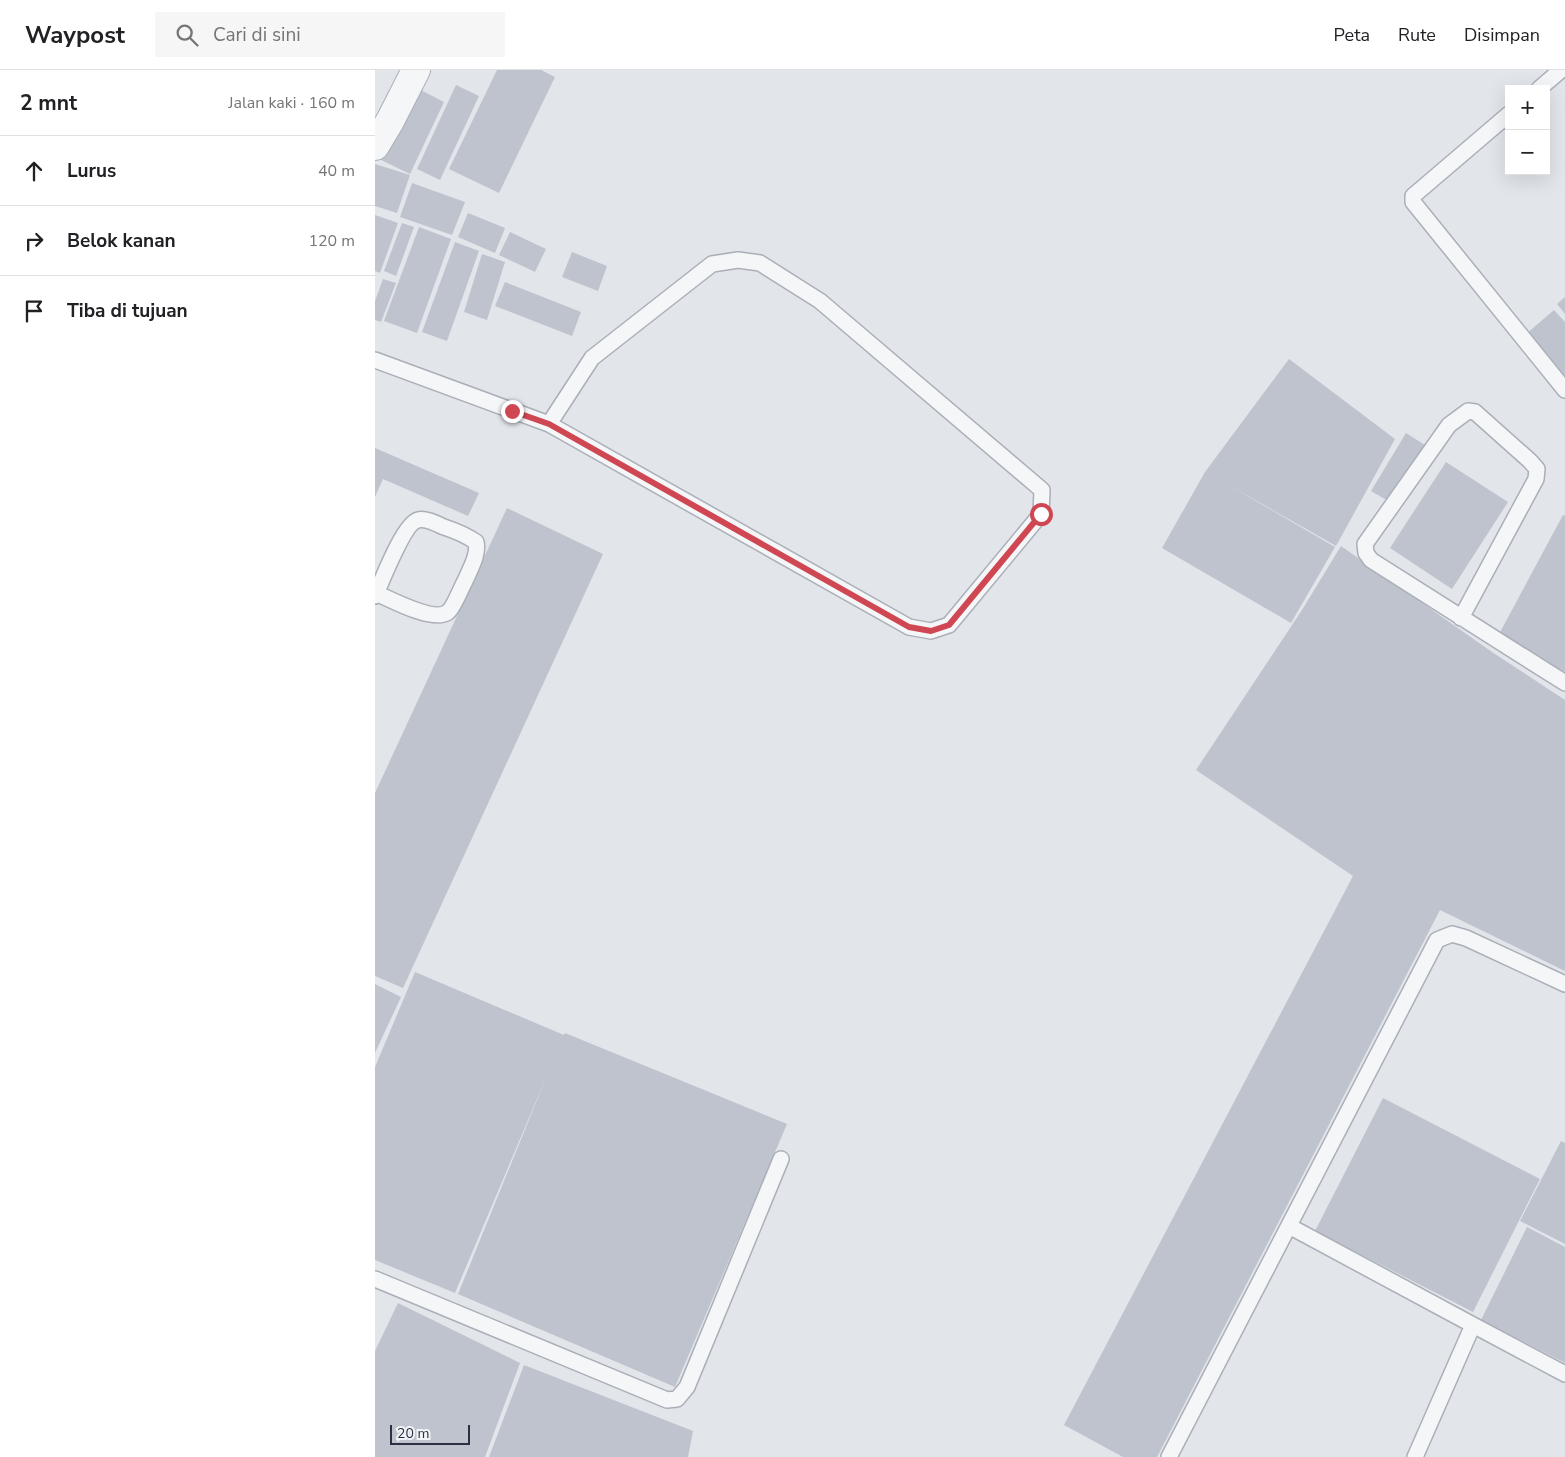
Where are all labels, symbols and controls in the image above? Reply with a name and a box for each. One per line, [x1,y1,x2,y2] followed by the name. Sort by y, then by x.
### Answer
[155,12,505,57] search box
[25,19,125,51] text: Waypost
[173,21,201,49] icon: search
[213,22,301,48] text: Cari di sini
[1334,23,1370,47] text: Peta
[1398,23,1436,47] text: Rute
[1464,23,1540,47] text: Disimpan
[1505,85,1550,175] map controls
[1505,85,1550,130] button: +
[20,89,77,117] text: 2 mnt
[228,92,355,114] text: Jalan kaki · 160 m
[1505,130,1550,175] button: −
[20,157,48,185] icon: ahead
[67,158,116,184] text: Lurus
[318,160,355,182] text: 40 m
[20,227,48,255] icon: right
[67,228,176,254] text: Belok kanan
[308,230,355,252] text: 120 m
[20,297,48,325] icon: arrive
[67,298,188,324] text: Tiba di tujuan
[501,400,524,423] route end
[1030,503,1053,526] route start
[390,1422,470,1445] scale bar
[397,1424,429,1443] text: 20 m

